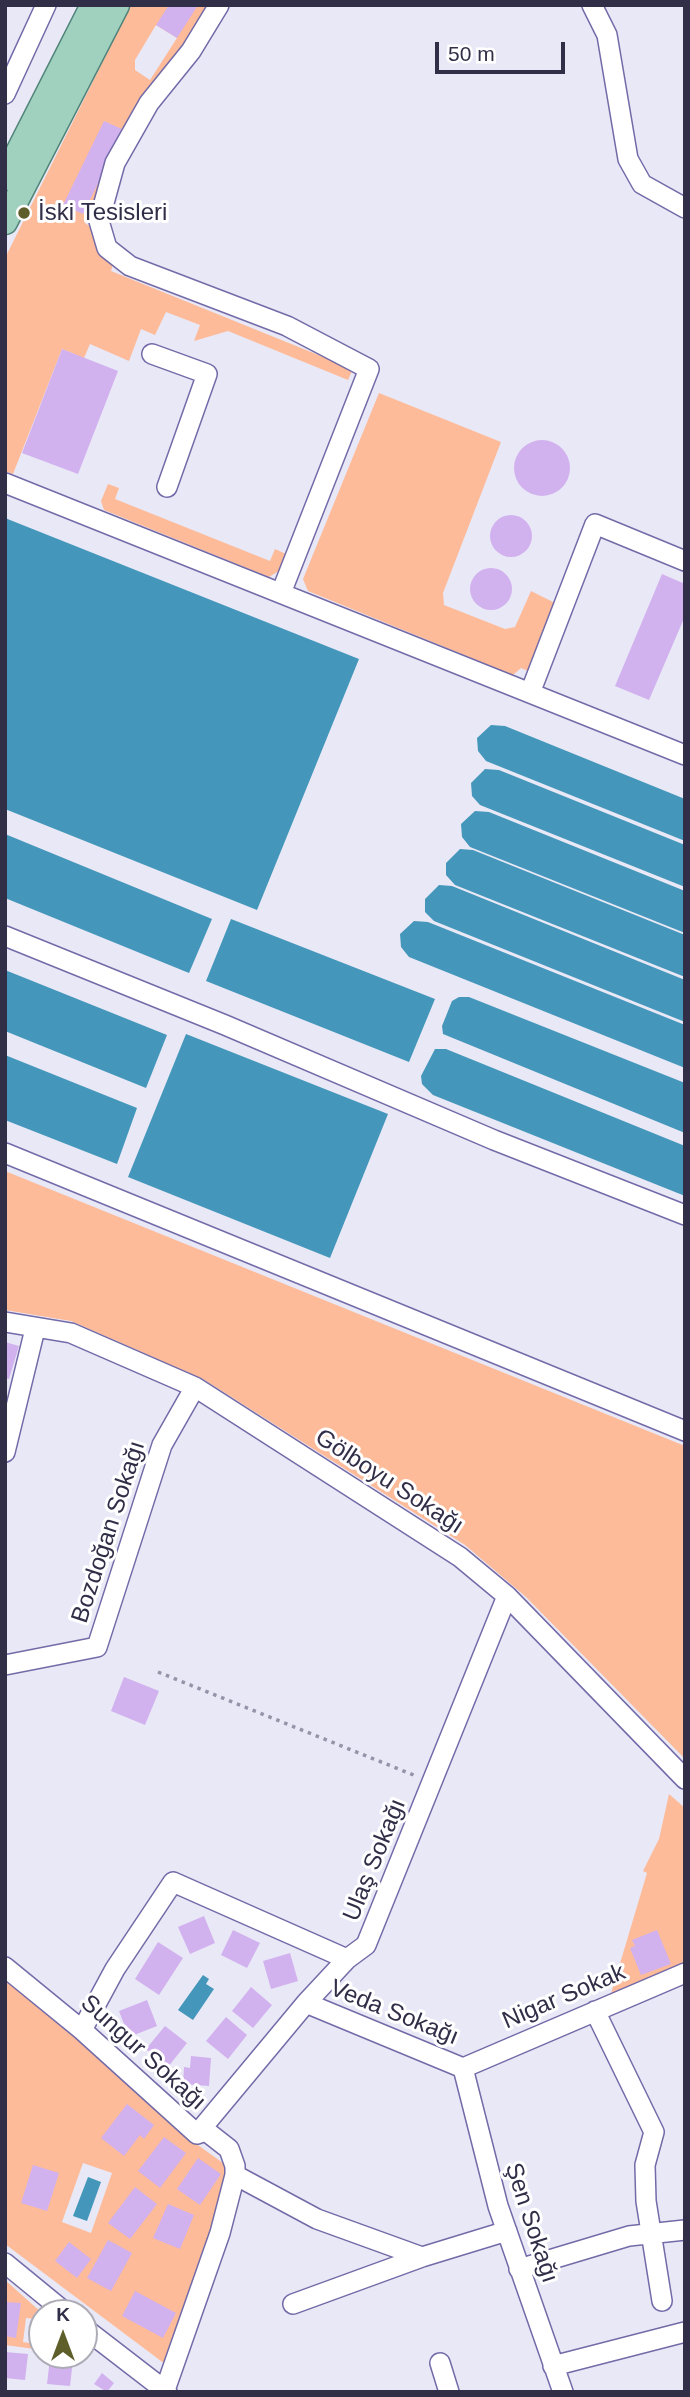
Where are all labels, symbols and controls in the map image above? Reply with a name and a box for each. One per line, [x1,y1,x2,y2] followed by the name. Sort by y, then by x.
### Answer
[438,28,568,72] scale bar
[448,42,495,65] text: 50 m
[38,199,167,227] place label: İski Tesisleri
[16,205,32,221] marker: İski Tesisleri
[310,1423,468,1541] street label: Gölboyu Sokağı
[66,1437,152,1627] street label: Bozdoğan Sokağı
[337,1795,413,1925] street label: Ulaş Sokağı
[498,1958,630,2036] street label: Nigar Sokak
[326,1974,462,2052] street label: Veda Sokağı
[74,1989,212,2117] street label: Sungur Sokağı
[498,2160,564,2286] street label: Şen Sokağı
[28,2299,98,2369] north arrow
[56,2304,70,2325] text: K

